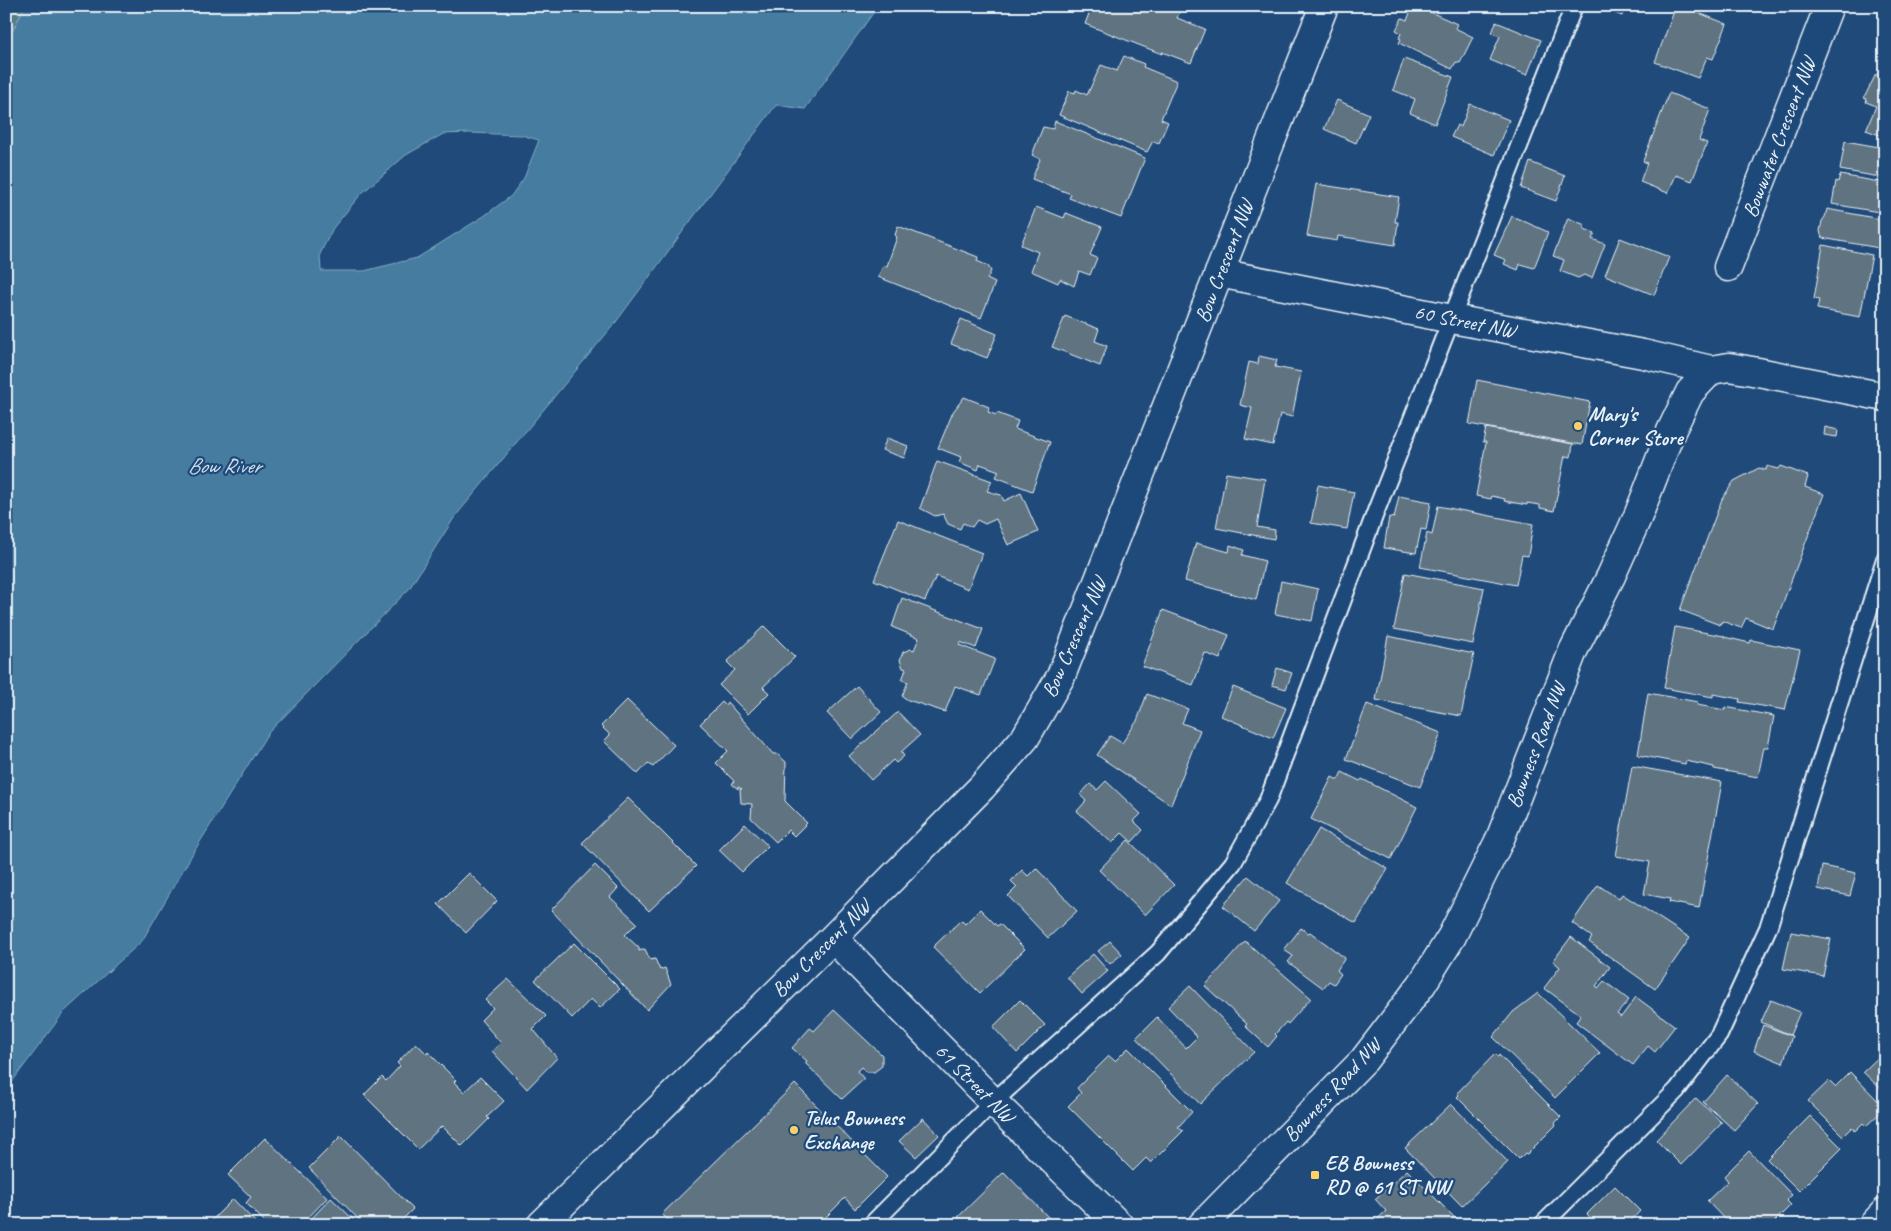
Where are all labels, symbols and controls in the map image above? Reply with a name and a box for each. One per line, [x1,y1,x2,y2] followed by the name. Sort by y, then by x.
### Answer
[1736,51,1822,221] street label: Bowwater Crescent NW
[1189,194,1260,326] street label: Bow Crescent NW
[1412,298,1520,344] street label: 60 Street NW
[1588,401,1684,451] place label: Mary's Corner Store
[1572,420,1584,432] marker: Mary's Corner Store
[187,452,265,480] water label: Bow River
[1036,571,1113,701] street label: Bow Crescent NW
[1500,676,1573,811] street label: Bowness Road NW
[766,892,877,1003] street label: Bow Crescent NW
[1277,1031,1389,1147] street label: Bowness Road NW
[930,1038,1022,1130] street label: 61 Street NW
[804,1105,906,1155] place label: Telus Bowness Exchange
[788,1124,800,1136] marker: Telus Bowness Exchange
[1325,1150,1454,1200] place label: EB Bowness RD @ 61 ST NW
[1309,1169,1321,1181] marker: EB Bowness RD @ 61 ST NW

